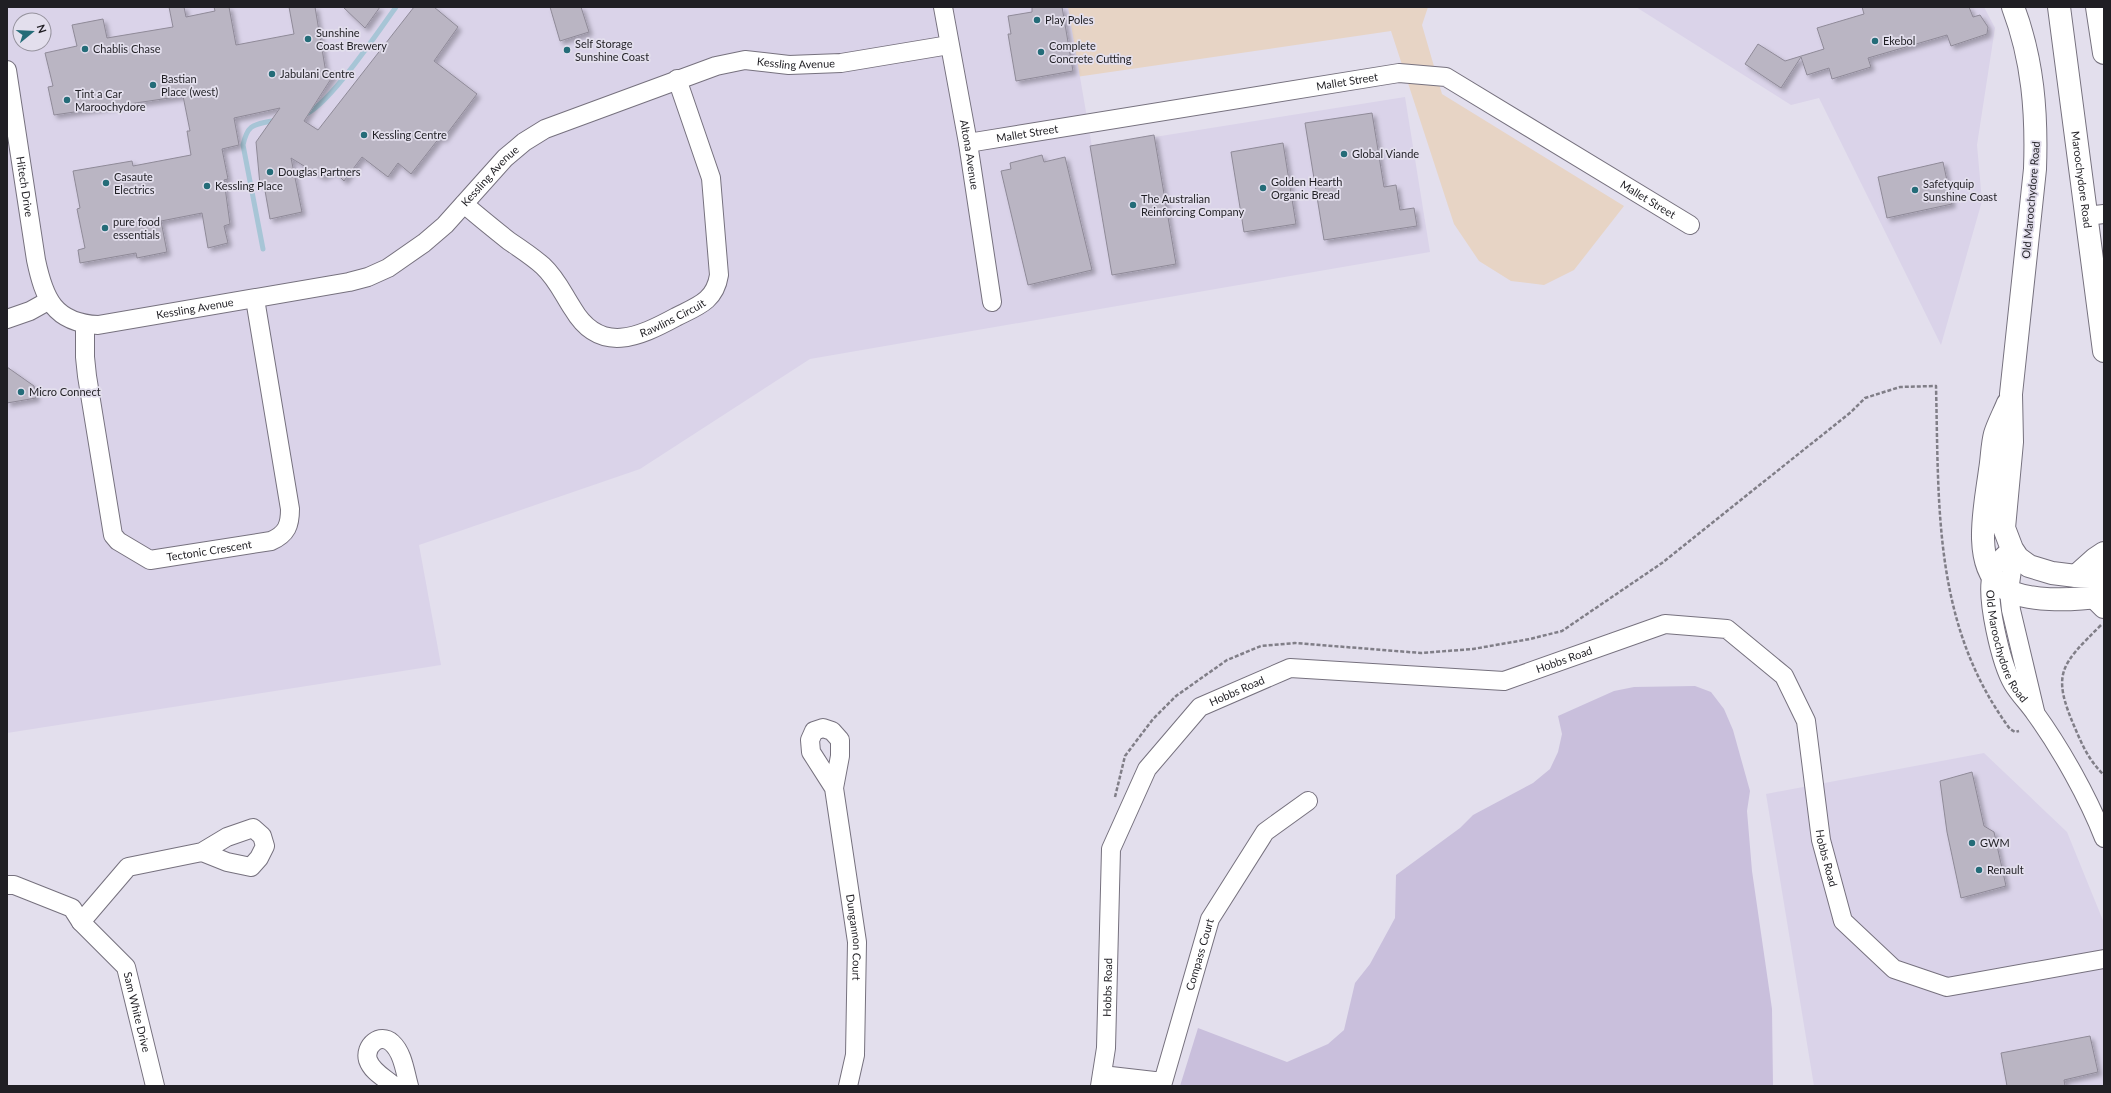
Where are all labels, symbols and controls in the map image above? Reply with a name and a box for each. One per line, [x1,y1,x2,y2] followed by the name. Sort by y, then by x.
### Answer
[12,12,52,52] north arrow
[1045,13,1094,26] place label: Play Poles
[1032,15,1042,25] marker: Play Poles
[34,23,49,35] text: N
[316,26,387,52] place label: Sunshine Coast Brewery
[303,34,313,44] marker: Sunshine Coast Brewery
[1883,34,1915,47] place label: Ekebol
[1870,36,1880,46] marker: Ekebol
[575,37,649,63] place label: Self Storage Sunshine Coast
[1049,39,1132,65] place label: Complete Concrete Cutting
[93,42,161,55] place label: Chablis Chase
[80,44,90,54] marker: Chablis Chase
[562,45,572,55] marker: Self Storage Sunshine Coast
[1036,47,1046,57] marker: Complete Concrete Cutting
[756,54,835,71] street label: Kessling Avenue
[280,67,355,80] place label: Jabulani Centre
[267,69,277,79] marker: Jabulani Centre
[1315,70,1379,92] street label: Mallet Street
[161,72,218,98] place label: Bastian Place (west)
[148,80,158,90] marker: Bastian Place (west)
[75,87,146,113] place label: Tint a Car Maroochydore
[62,95,72,105] marker: Tint a Car Maroochydore
[958,118,982,191] street label: Altona Avenue
[995,121,1059,144] street label: Mallet Street
[372,128,447,141] place label: Kessling Centre
[359,130,369,140] marker: Kessling Centre
[2069,130,2095,229] street label: Maroochydore Road
[2019,141,2042,259] street label: Old Maroochydore Road
[458,142,521,209] street label: Kessling Avenue
[1352,147,1419,160] place label: Global Viande
[1339,149,1349,159] marker: Global Viande
[14,155,36,218] street label: Hitech Drive
[278,165,361,178] place label: Douglas Partners
[265,167,275,177] marker: Douglas Partners
[114,170,155,196] place label: Casaute Electrics
[1271,175,1342,201] place label: Golden Hearth Organic Bread
[1618,177,1678,221] street label: Mallet Street
[1923,177,1997,203] place label: Safetyquip Sunshine Coast
[101,178,111,188] marker: Casaute Electrics
[215,179,283,192] place label: Kessling Place
[202,181,212,191] marker: Kessling Place
[1258,183,1268,193] marker: Golden Hearth Organic Bread
[1910,185,1920,195] marker: Safetyquip Sunshine Coast
[1141,192,1244,218] place label: The Australian Reinforcing Company
[1128,200,1138,210] marker: The Australian Reinforcing Company
[113,215,160,241] place label: pure food essentials
[100,223,110,233] marker: pure food essentials
[155,295,235,321] street label: Kessling Avenue
[638,296,708,339] street label: Rawlins Circuit
[29,385,101,398] place label: Micro Connect
[16,387,26,397] marker: Micro Connect
[165,537,252,563] street label: Tectonic Crescent
[1984,590,2031,705] street label: Old Maroochydore Road
[1534,643,1594,675] street label: Hobbs Road
[1207,673,1266,708] street label: Hobbs Road
[1814,829,1840,888] street label: Hobbs Road
[1980,836,2010,849] place label: GWM
[1967,838,1977,848] marker: GWM
[1987,863,2024,876] place label: Renault
[1974,865,1984,875] marker: Renault
[844,893,864,981] street label: Dungannon Court
[1183,917,1216,992] street label: Compass Court
[1100,958,1114,1017] street label: Hobbs Road
[121,970,154,1053] street label: Sam White Drive

